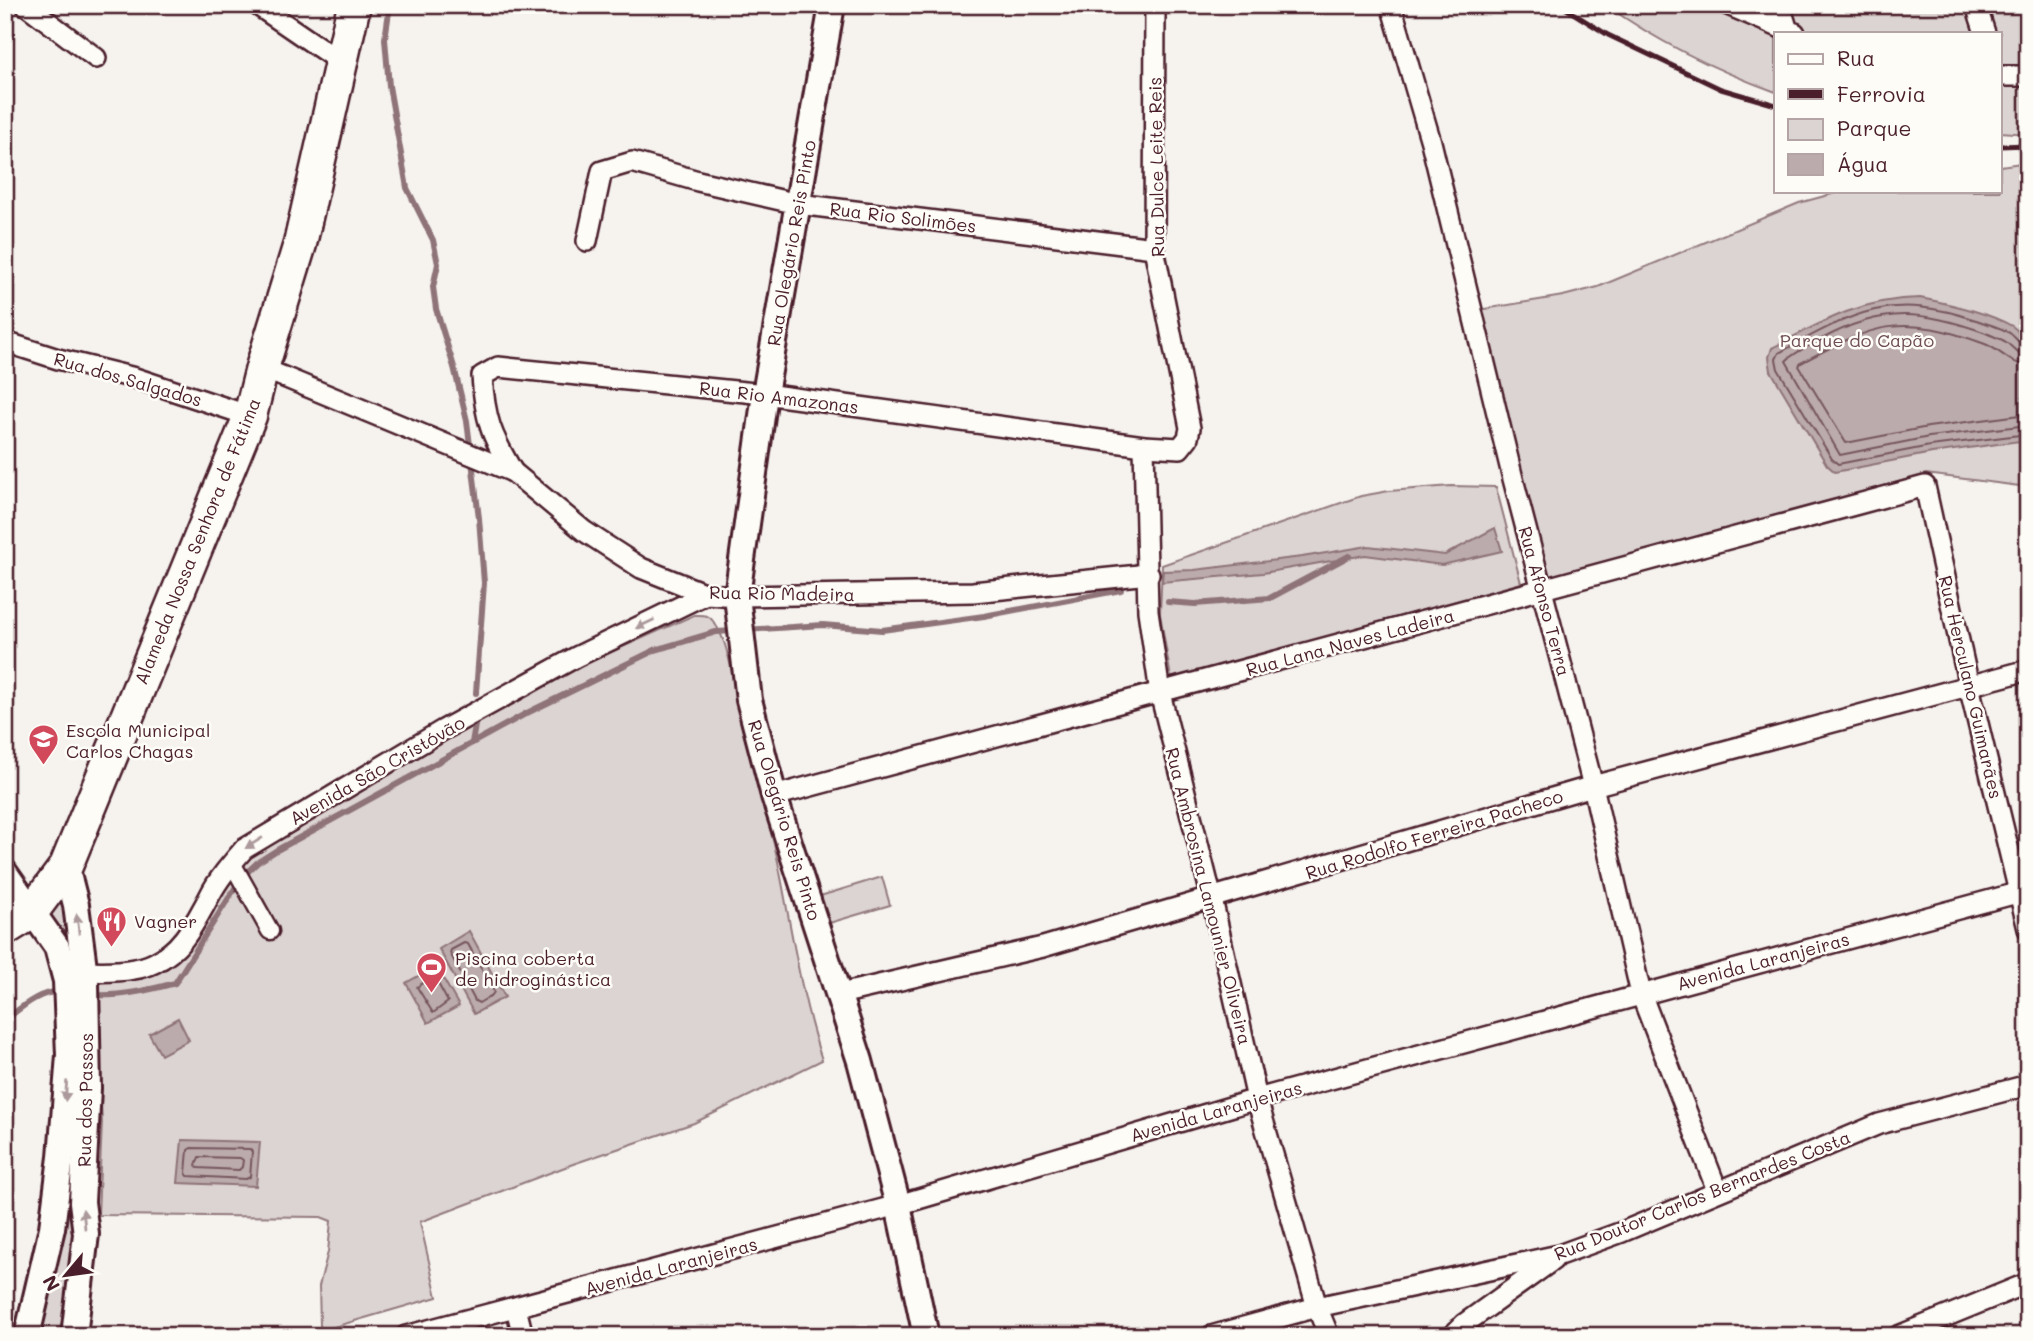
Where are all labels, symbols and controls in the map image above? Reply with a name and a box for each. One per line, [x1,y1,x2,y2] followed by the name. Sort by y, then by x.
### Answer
[1774,32,2002,192] legend
[1837,44,1875,71] text: Rua
[1142,77,1170,257] street label: Rua Dulce Leite Reis
[1837,80,1926,107] text: Ferrovia
[1837,114,1911,141] text: Parque
[761,138,821,348] street label: Rua Olegário Reis Pinto
[1837,150,1888,177] text: Água
[828,196,978,238] street label: Rua Rio Solimões
[1780,328,1935,352] park label: Parque do Capão
[51,346,205,412] street label: Rua dos Salgados
[698,375,860,419] street label: Rua Rio Amazonas
[128,394,266,688] street label: Alameda Nossa Senhora de Fátima
[1513,523,1577,679] street label: Rua Afonso Terra
[1934,573,2008,801] street label: Rua Herculano Guimarães
[709,580,855,606] street label: Rua Rio Madeira
[1243,603,1457,681] street label: Rua Lana Naves Ladeira
[635,618,655,629] one-way arrow
[285,710,469,830] street label: Avenida São Cristóvão
[743,717,827,924] street label: Rua Olegário Reis Pinto
[66,718,210,763] place label: Escola Municipal Carlos Chagas
[26,723,60,767] school or university icon: Escola Municipal Carlos Chagas
[1160,745,1258,1047] street label: Rua Ambrosina Lamounier Oliveira
[1302,783,1566,885] street label: Rua Rodolfo Ferreira Pacheco
[245,836,264,849] one-way arrow
[94,904,128,948] restaurant icon: Vagner
[134,909,197,933] place label: Vagner
[73,913,84,935] one-way arrow
[1674,926,1852,996] street label: Avenida Laranjeiras
[455,946,611,991] place label: Piscina coberta de hidroginástica
[415,951,449,995] sports icon: Piscina coberta de hidroginástica
[72,1033,98,1167] street label: Rua dos Passos
[1127,1075,1305,1147] street label: Avenida Laranjeiras
[60,1080,71,1102] one-way arrow
[1550,1124,1854,1266] street label: Rua Doutor Carlos Bernardes Costa
[78,1208,89,1230] one-way arrow
[582,1231,760,1301] street label: Avenida Laranjeiras
[32,1240,102,1310] north arrow
[36,1271,65,1296] text: N

